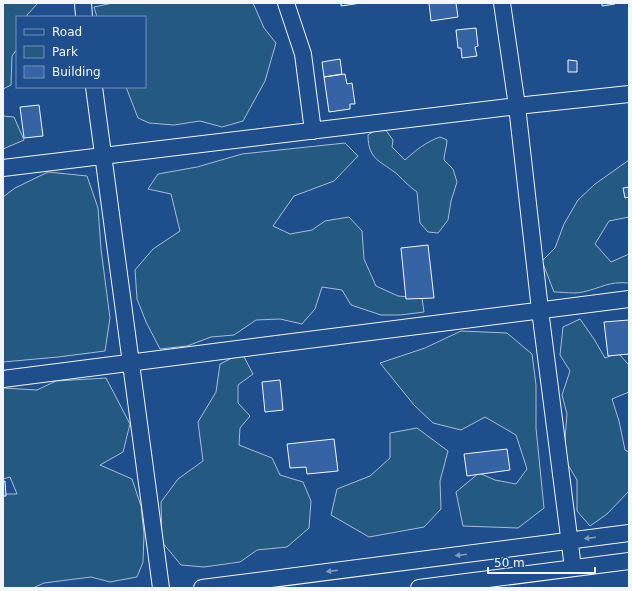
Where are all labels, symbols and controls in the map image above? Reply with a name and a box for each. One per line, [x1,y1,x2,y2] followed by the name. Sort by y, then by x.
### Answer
[16,16,146,88] legend
[52,25,82,39] text: Road
[52,45,78,59] text: Park
[52,65,101,79] text: Building
[584,535,596,541] one-way arrow
[488,549,595,575] scale bar
[455,552,467,558] one-way arrow
[494,556,525,570] text: 50 m
[326,568,338,574] one-way arrow

